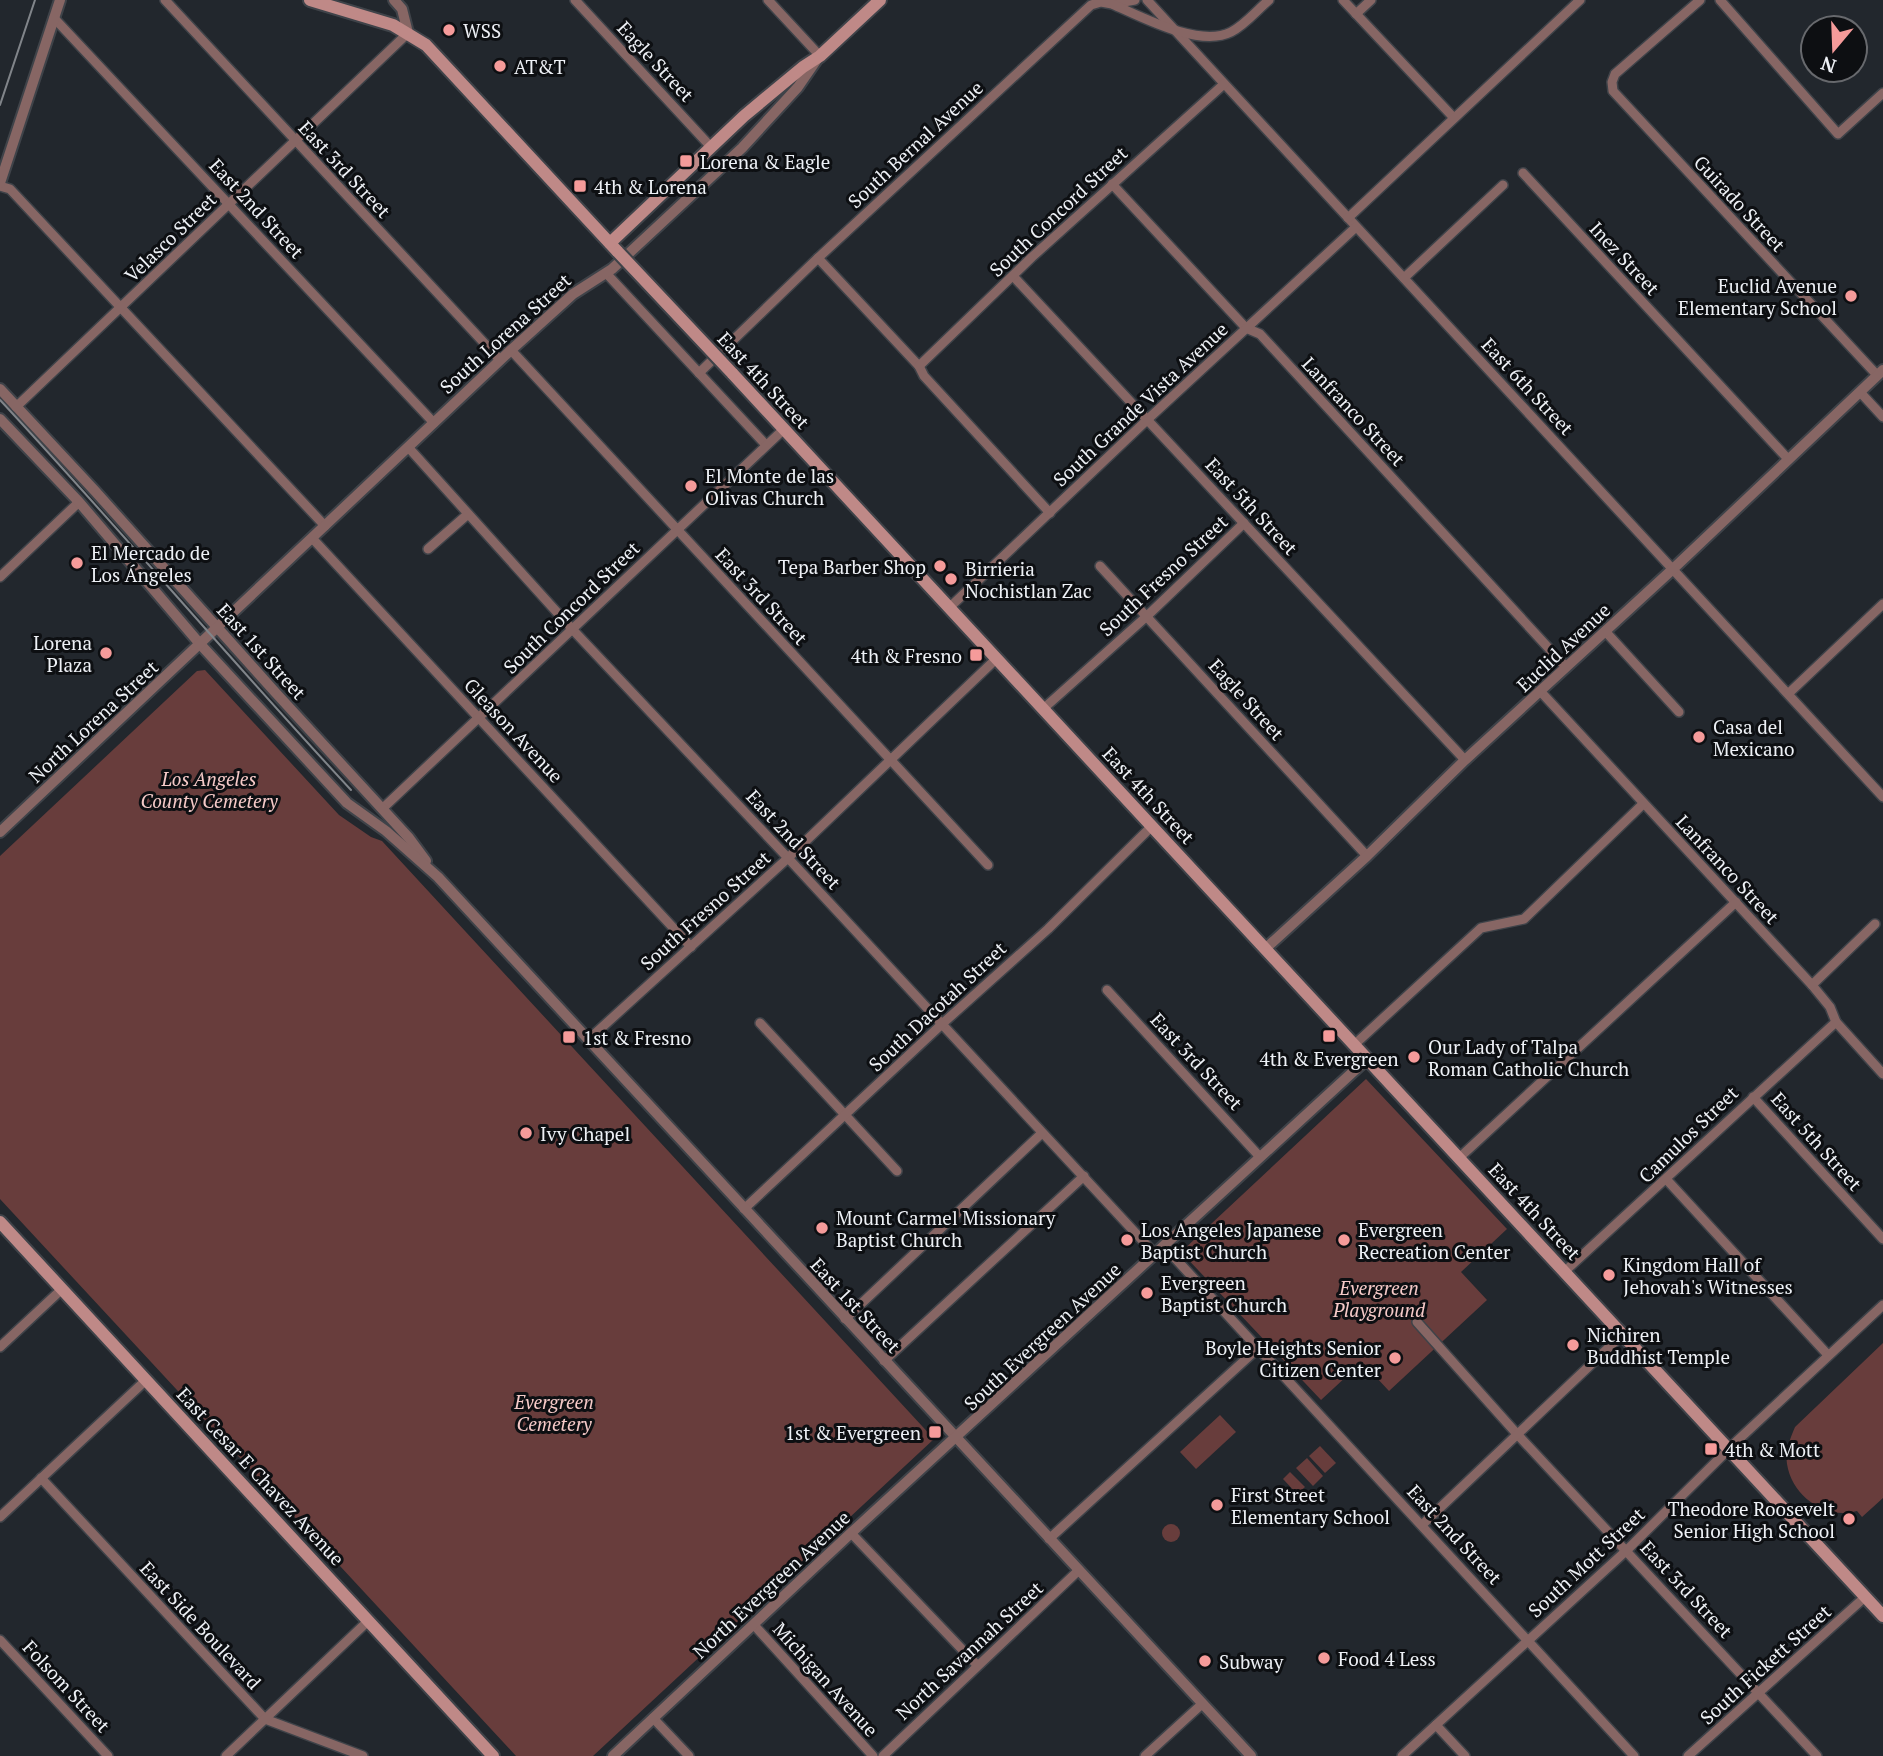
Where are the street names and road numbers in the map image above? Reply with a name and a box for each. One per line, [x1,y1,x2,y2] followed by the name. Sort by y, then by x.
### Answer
[612,15,700,107] street label: Eagle Street
[842,75,988,213] street label: South Bernal Avenue
[294,115,396,223] street label: East 3rd Street
[984,140,1132,282] street label: South Concord Street
[1689,150,1791,256] street label: Guirado Street
[204,153,310,263] street label: East 2nd Street
[119,187,221,287] street label: Velasco Street
[1585,216,1665,300] street label: Inez Street
[434,267,576,399] street label: South Lorena Street
[1047,316,1233,492] street label: South Grande Vista Avenue
[713,326,815,434] street label: East 4th Street
[1477,332,1579,440] street label: East 6th Street
[1297,351,1411,471] street label: Lanfranco Street
[1201,452,1303,560] street label: East 5th Street
[1093,509,1233,641] street label: South Fresno Street
[498,535,644,679] street label: South Concord Street
[711,542,813,650] street label: East 3rd Street
[1511,597,1615,697] street label: Euclid Avenue
[212,598,312,704] street label: East 1st Street
[1204,653,1290,745] street label: Eagle Street
[23,654,163,788] street label: North Lorena Street
[459,672,569,788] street label: Gleason Avenue
[1098,741,1200,849] street label: East 4th Street
[741,784,847,894] street label: East 2nd Street
[1671,809,1785,929] street label: Lanfranco Street
[635,845,775,975] street label: South Fresno Street
[863,936,1011,1076] street label: South Dacotah Street
[1146,1007,1248,1115] street label: East 3rd Street
[1633,1080,1743,1188] street label: Camulos Street
[1766,1086,1868,1196] street label: East 5th Street
[1484,1157,1586,1265] street label: East 4th Street
[806,1252,906,1358] street label: East 1st Street
[958,1257,1126,1415] street label: South Evergreen Avenue
[172,1382,350,1570] street label: East Cesar E Chavez Avenue
[1402,1479,1508,1589] street label: East 2nd Street
[1522,1502,1650,1622] street label: South Mott Street
[687,1505,855,1663] street label: North Evergreen Avenue
[1636,1535,1738,1643] street label: East 3rd Street
[135,1556,267,1695] street label: East Side Boulevard
[890,1575,1048,1725] street label: North Savannah Street
[1694,1599,1836,1729] street label: South Fickett Street
[768,1617,884,1741] street label: Michigan Avenue
[18,1635,116,1737] street label: Folsom Street

